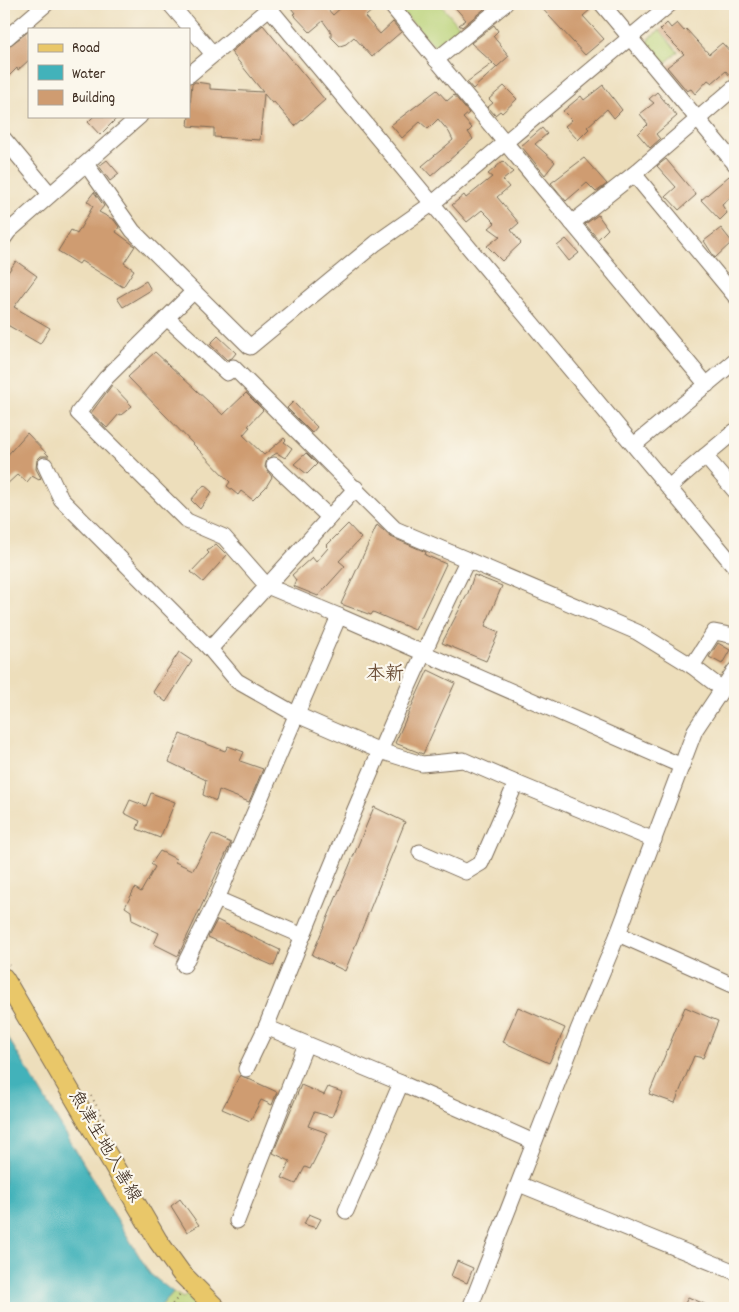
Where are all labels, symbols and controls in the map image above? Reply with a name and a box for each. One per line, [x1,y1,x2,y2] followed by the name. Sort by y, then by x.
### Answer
[28,28,190,118] legend
[72,38,100,60] text: Road
[72,64,106,86] text: Water
[72,88,115,110] text: Building
[366,662,404,689] district label: 本新
[62,1086,146,1208] street label: 魚津生地入善線

